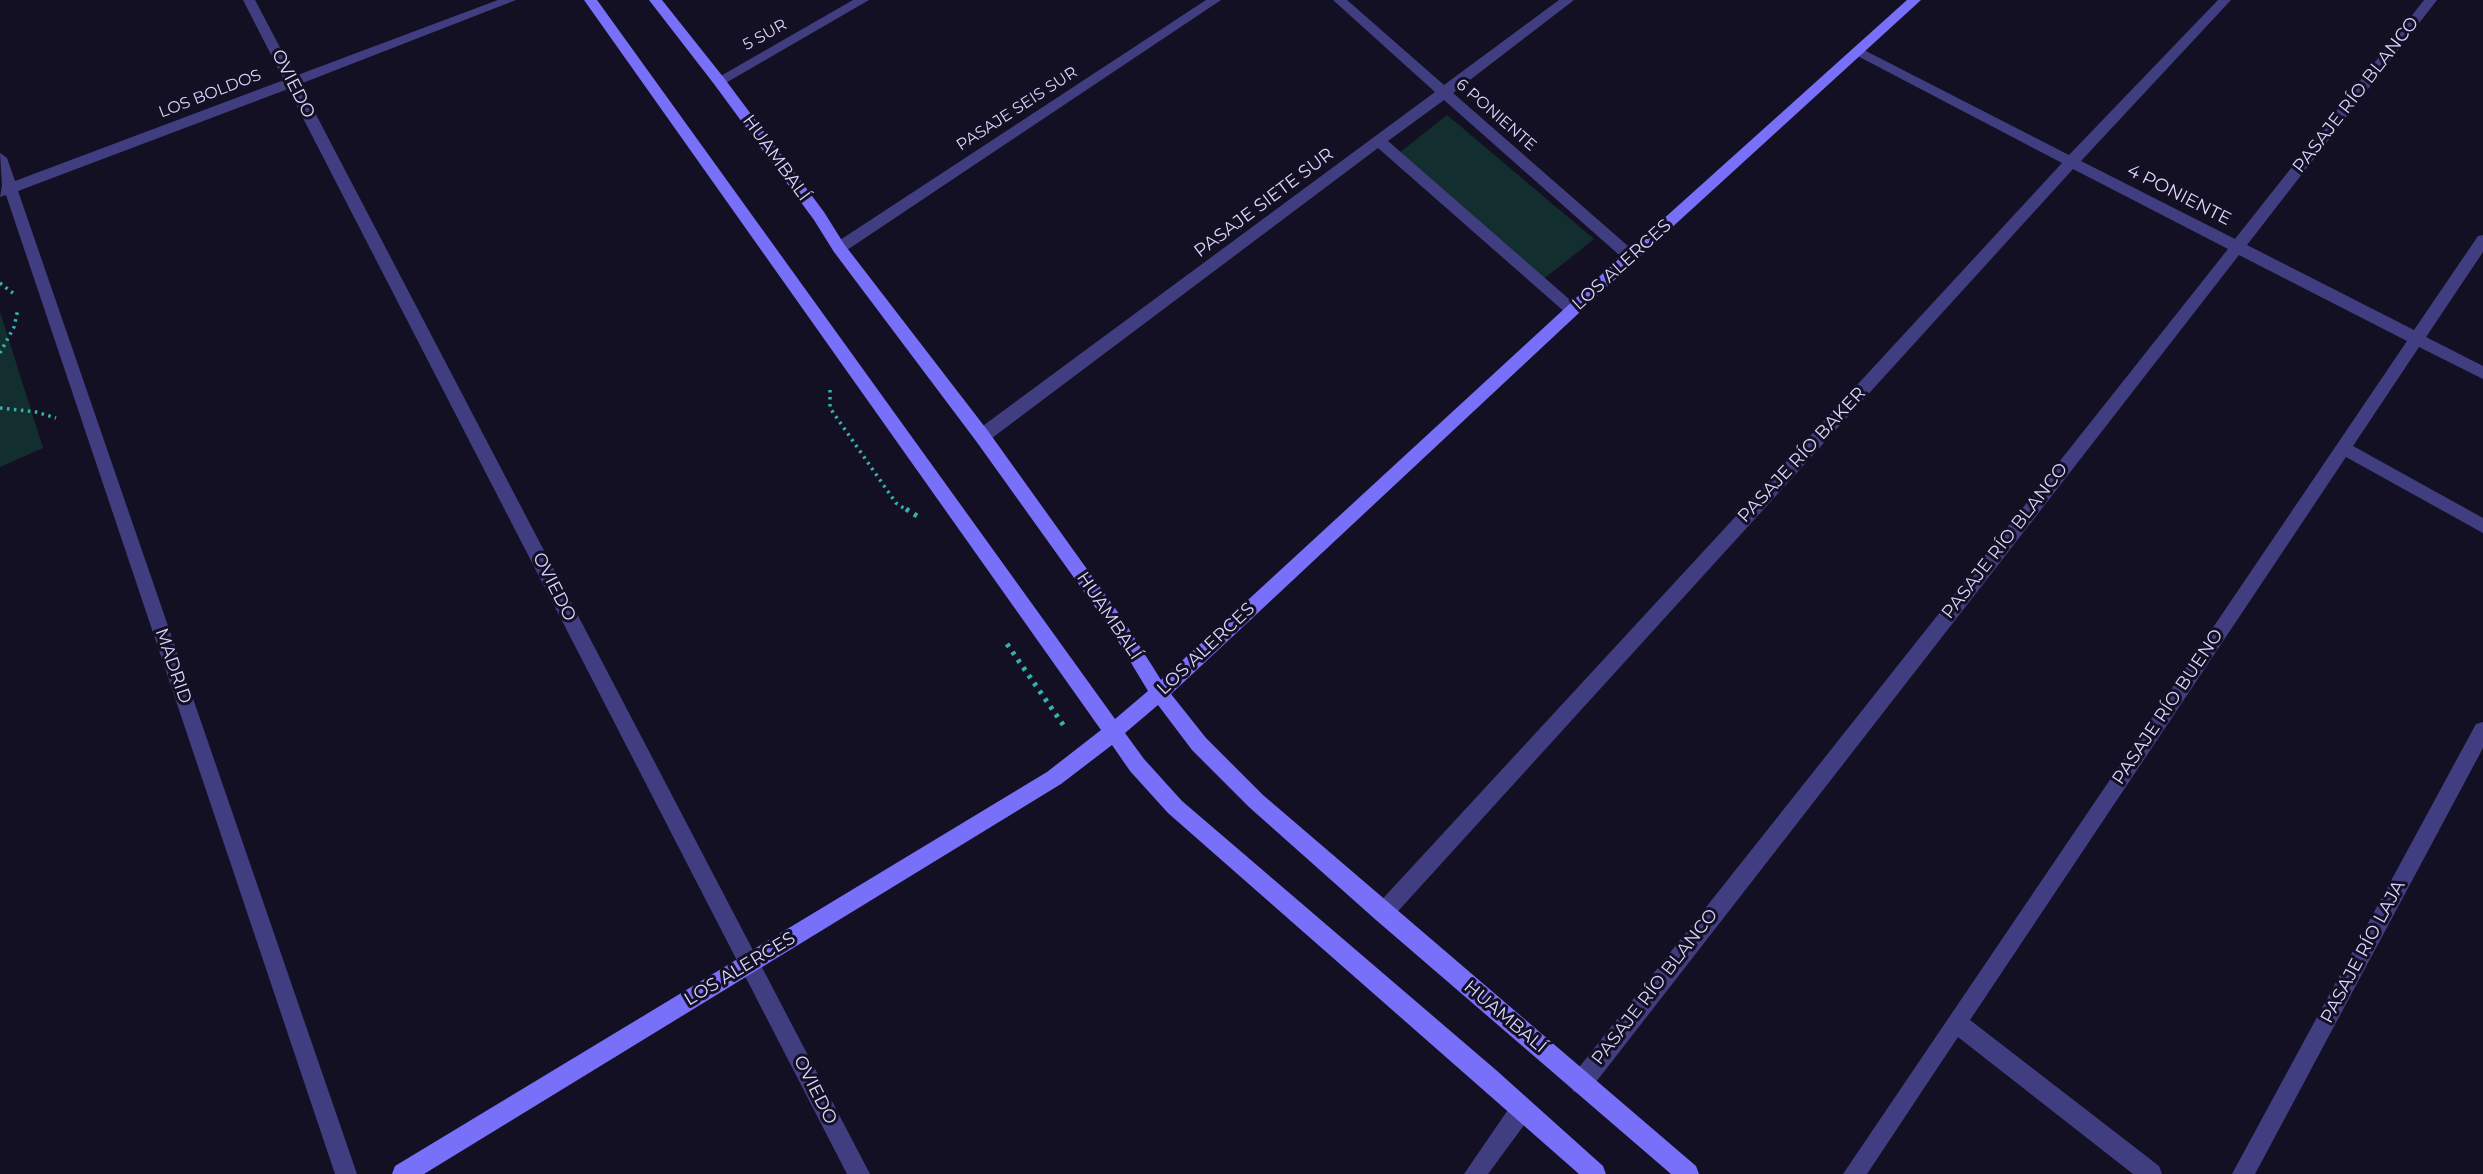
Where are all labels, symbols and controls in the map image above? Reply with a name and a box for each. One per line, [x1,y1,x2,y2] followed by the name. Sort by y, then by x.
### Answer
[2288,13,2424,177] street label: PASAJE RÍO BLANCO
[740,15,790,55] street label: 5 SUR
[266,46,320,122] street label: OVIEDO
[953,63,1081,155] street label: PASAJE SEIS SUR
[156,66,264,122] street label: LOS BOLDOS
[1452,75,1540,155] street label: 6 PONIENTE
[738,111,814,205] street label: HUAMBALÍ
[1190,144,1338,262] street label: PASAJE SIETE SUR
[2123,160,2235,230] street label: 4 PONIENTE
[1568,215,1676,315] street label: LOS ALERCES
[1734,383,1870,527] street label: PASAJE RÍO BAKER
[1937,459,2073,623] street label: PASAJE RÍO BLANCO
[527,549,581,625] street label: OVIEDO
[1072,568,1146,664] street label: HUAMBALÍ
[1153,598,1259,700] street label: LOS ALERCES
[150,625,196,707] street label: MADRID
[2108,625,2228,789] street label: PASAJE RÍO BUENO
[2316,877,2410,1027] street label: PASAJE RÍO LAJA
[1587,905,1723,1069] street label: PASAJE RÍO BLANCO
[681,927,799,1011] street label: LOS ALERCES
[1459,976,1551,1058] street label: HUAMBALÍ
[788,1052,842,1128] street label: OVIEDO

